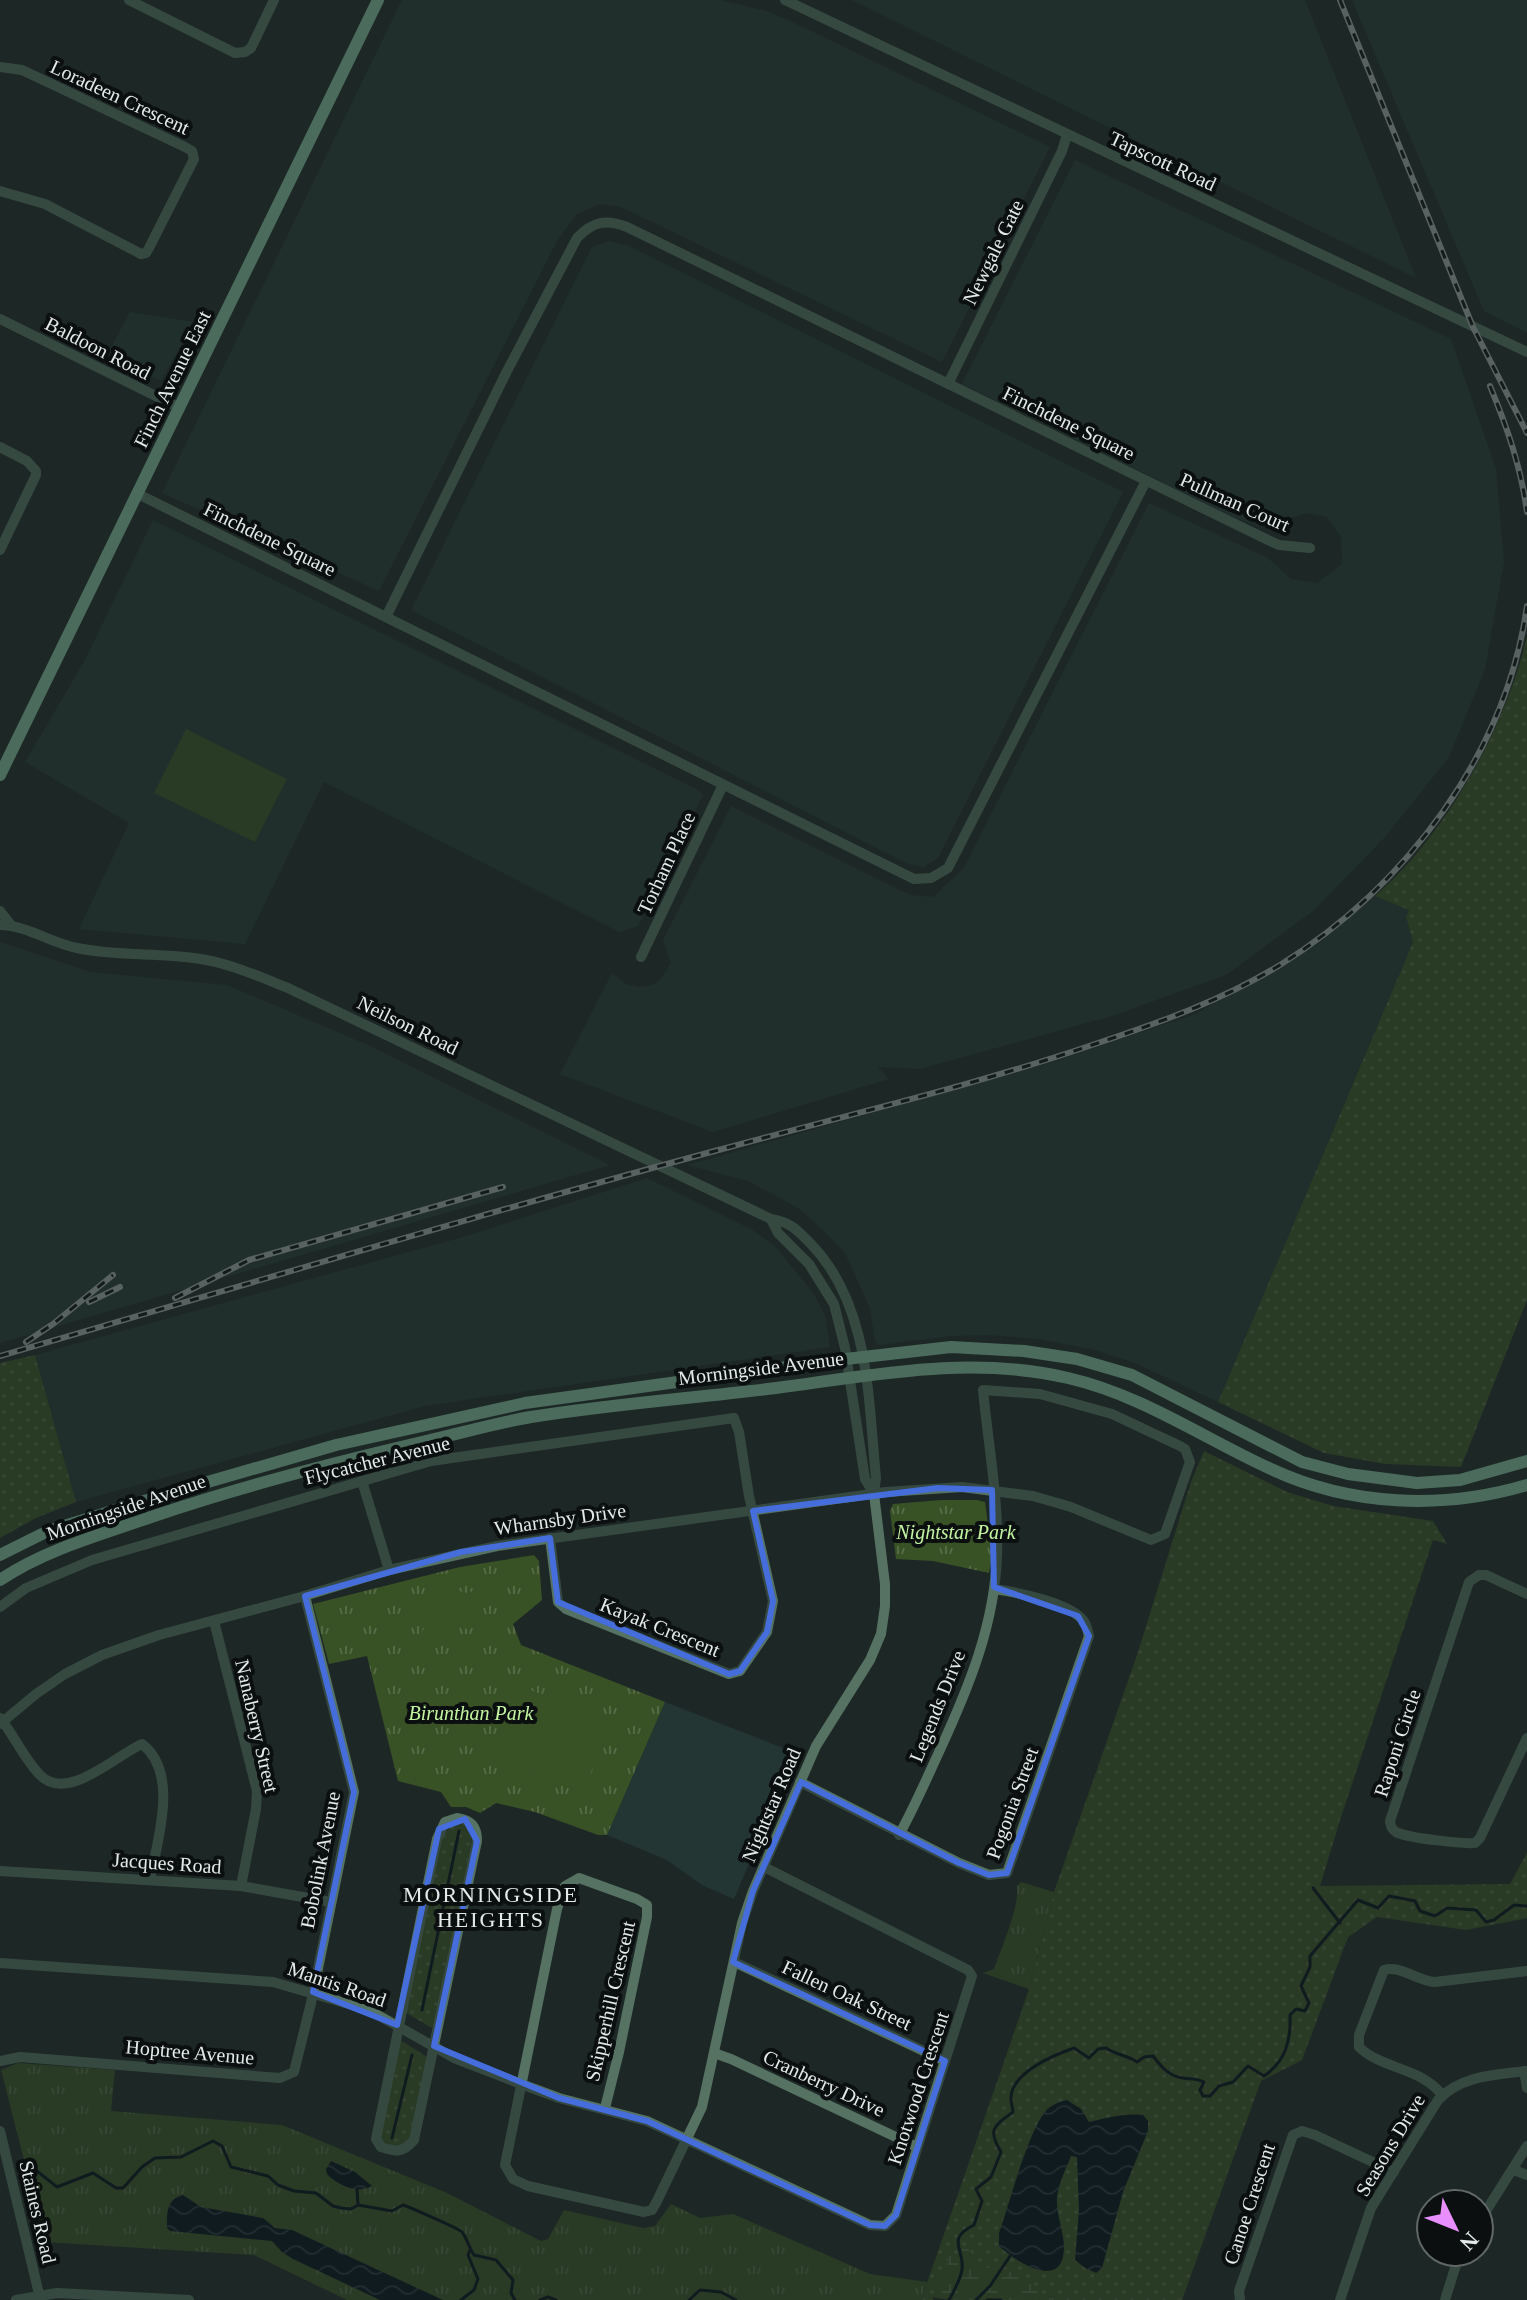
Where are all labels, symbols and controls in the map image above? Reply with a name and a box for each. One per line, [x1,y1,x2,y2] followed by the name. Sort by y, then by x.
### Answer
[47,55,193,139] street label: Loradeen Crescent
[1106,127,1220,196] street label: Tapscott Road
[958,196,1029,308] street label: Newgale Gate
[129,307,215,451] street label: Finch Avenue East
[42,312,154,384] street label: Baldoon Road
[999,382,1139,465] street label: Finchdene Square
[1177,468,1293,536] street label: Pullman Court
[200,498,340,581] street label: Finchdene Square
[633,808,699,918] street label: Torham Place
[354,991,462,1059] street label: Neilson Road
[677,1347,845,1390] street label: Morningside Avenue
[302,1431,452,1490] street label: Flycatcher Avenue
[44,1469,209,1546] street label: Morningside Avenue
[493,1499,628,1540] street label: Wharnsby Drive
[895,1521,1017,1544] park label: Nightstar Park
[597,1593,723,1662] street label: Kayak Crescent
[905,1647,970,1765] street label: Legends Drive
[230,1657,283,1795] street label: Nanaberry Street
[1369,1686,1426,1800] street label: Raponi Circle
[409,1702,535,1724] park label: Birunthan Park
[982,1744,1043,1862] street label: Pogonia Street
[737,1745,806,1866] street label: Nightstar Road
[296,1790,344,1930] street label: Bobolink Avenue
[112,1848,222,1879] street label: Jacques Road
[403,1882,579,1932] district label: MORNINGSIDE HEIGHTS
[581,1918,640,2084] street label: Skipperhill Crescent
[779,1955,915,2035] street label: Fallen Oak Street
[285,1957,389,2011] street label: Mantis Road
[883,2008,953,2167] street label: Knotwood Crescent
[125,2035,255,2070] street label: Hoptree Avenue
[759,2045,888,2122] street label: Cranberry Drive
[1351,2090,1429,2200] street label: Seasons Drive
[1219,2140,1279,2267] street label: Canoe Crescent
[15,2158,61,2266] street label: Staines Road
[1415,2188,1495,2268] north arrow
[1455,2227,1484,2256] text: N

